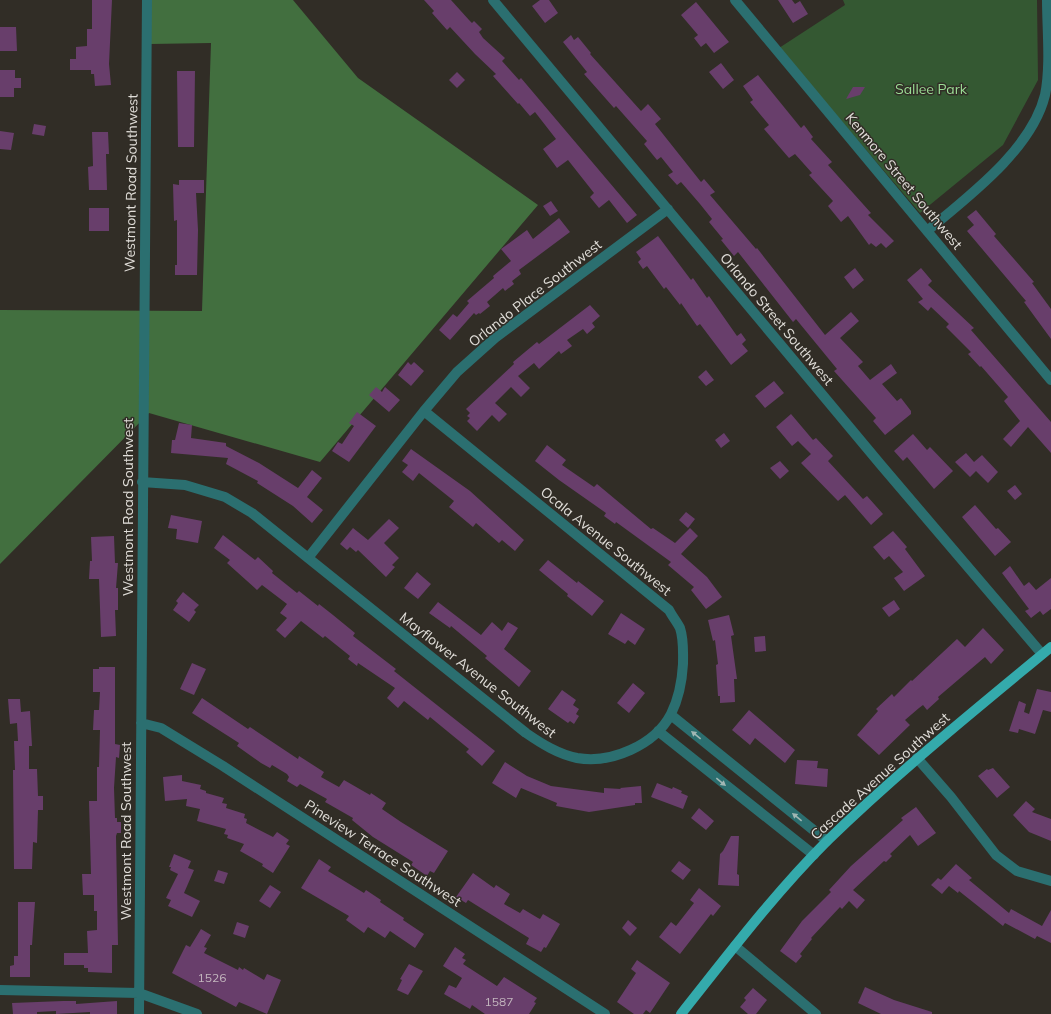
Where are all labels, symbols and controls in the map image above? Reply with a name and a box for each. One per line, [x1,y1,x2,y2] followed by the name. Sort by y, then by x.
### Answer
[895,80,968,98] park label: Sallee Park
[120,94,142,272] street label: Westmont Road Southwest
[842,109,966,253] street label: Kenmore Street Southwest
[465,235,605,351] street label: Orlando Place Southwest
[716,249,838,389] street label: Orlando Street Southwest
[119,418,137,596] street label: Westmont Road Southwest
[537,483,675,599] street label: Ocala Avenue Southwest
[396,608,560,742] street label: Mayflower Avenue Southwest
[807,709,953,843] street label: Cascade Avenue Southwest
[690,730,701,739] one-way arrow
[117,742,135,920] street label: Westmont Road Southwest
[716,777,726,786] one-way arrow
[301,796,465,910] street label: Pineview Terrace Southwest
[791,812,802,821] one-way arrow
[198,970,226,985] house number: 1526
[485,994,513,1009] house number: 1587

